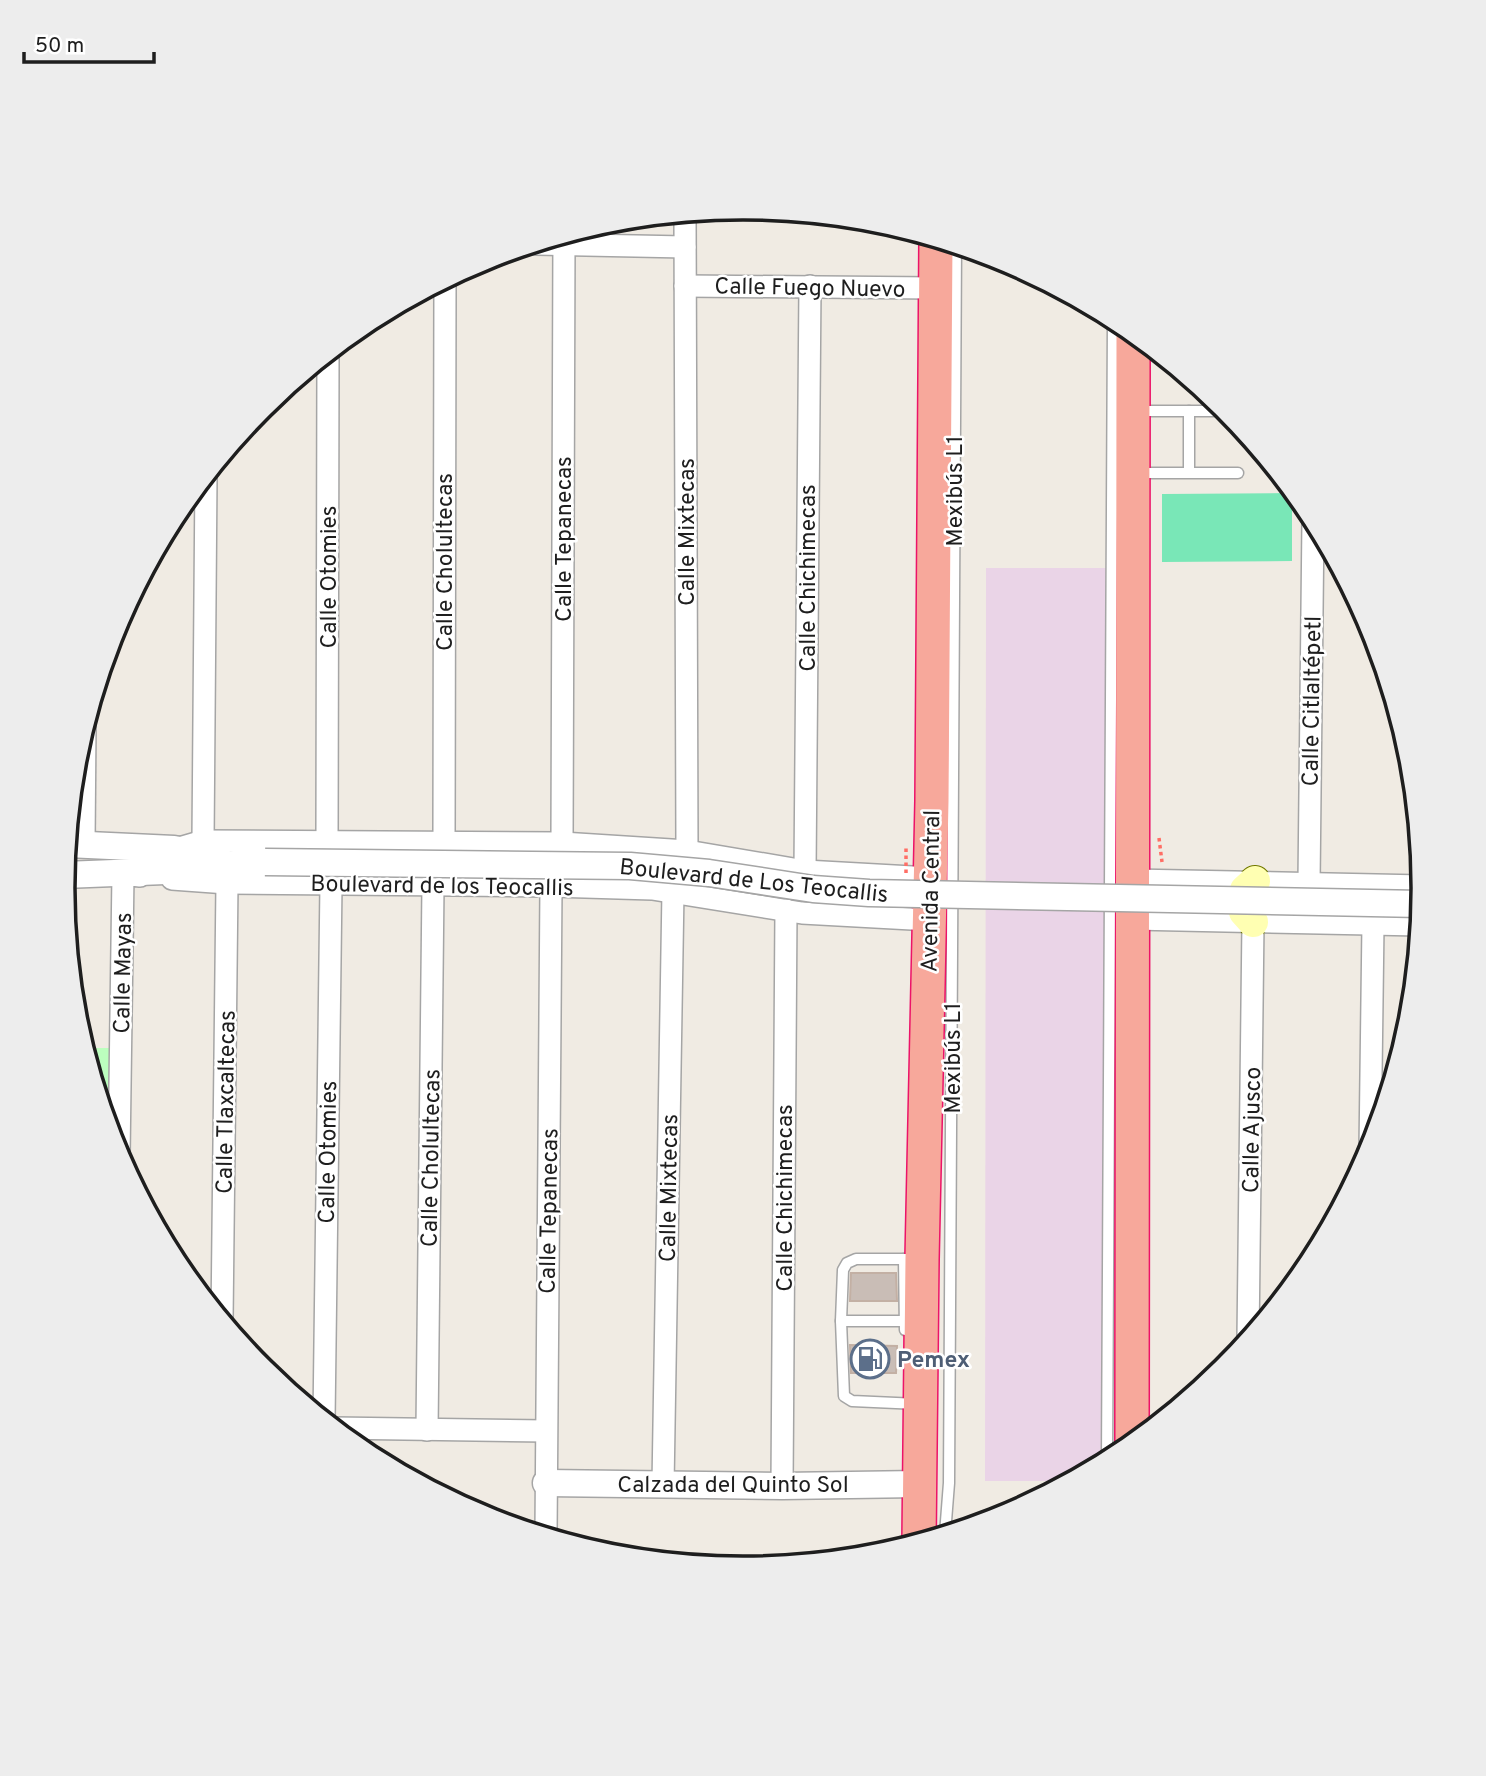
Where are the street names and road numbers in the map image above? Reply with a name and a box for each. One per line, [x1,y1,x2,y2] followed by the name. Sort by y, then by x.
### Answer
[714,273,906,306] street label: Calle Fuego Nuevo
[942,435,971,547] street label: Mexibús L1
[551,456,580,622] street label: Calle Tepanecas
[674,458,703,606] street label: Calle Mixtecas
[432,473,461,651] street label: Calle Cholultecas
[795,484,824,672] street label: Calle Chichimecas
[316,505,345,649] street label: Calle Otomies
[1298,616,1329,787] street label: Calle Citlaltépetl
[917,810,948,973] street label: Avenida Central
[618,854,890,911] street label: Boulevard de Los Teocallis
[310,871,574,904] street label: Boulevard de los Teocallis
[109,912,140,1034] street label: Calle Mayas
[940,1002,969,1114] street label: Mexibús L1
[211,1010,244,1194] street label: Calle Tlaxcaltecas
[1238,1067,1269,1193] street label: Calle Ajusco
[416,1069,449,1247] street label: Calle Cholultecas
[314,1080,345,1224] street label: Calle Otomies
[772,1104,801,1292] street label: Calle Chichimecas
[655,1114,686,1262] street label: Calle Mixtecas
[535,1128,566,1294] street label: Calle Tepanecas
[617,1472,849,1501] street label: Calzada del Quinto Sol

